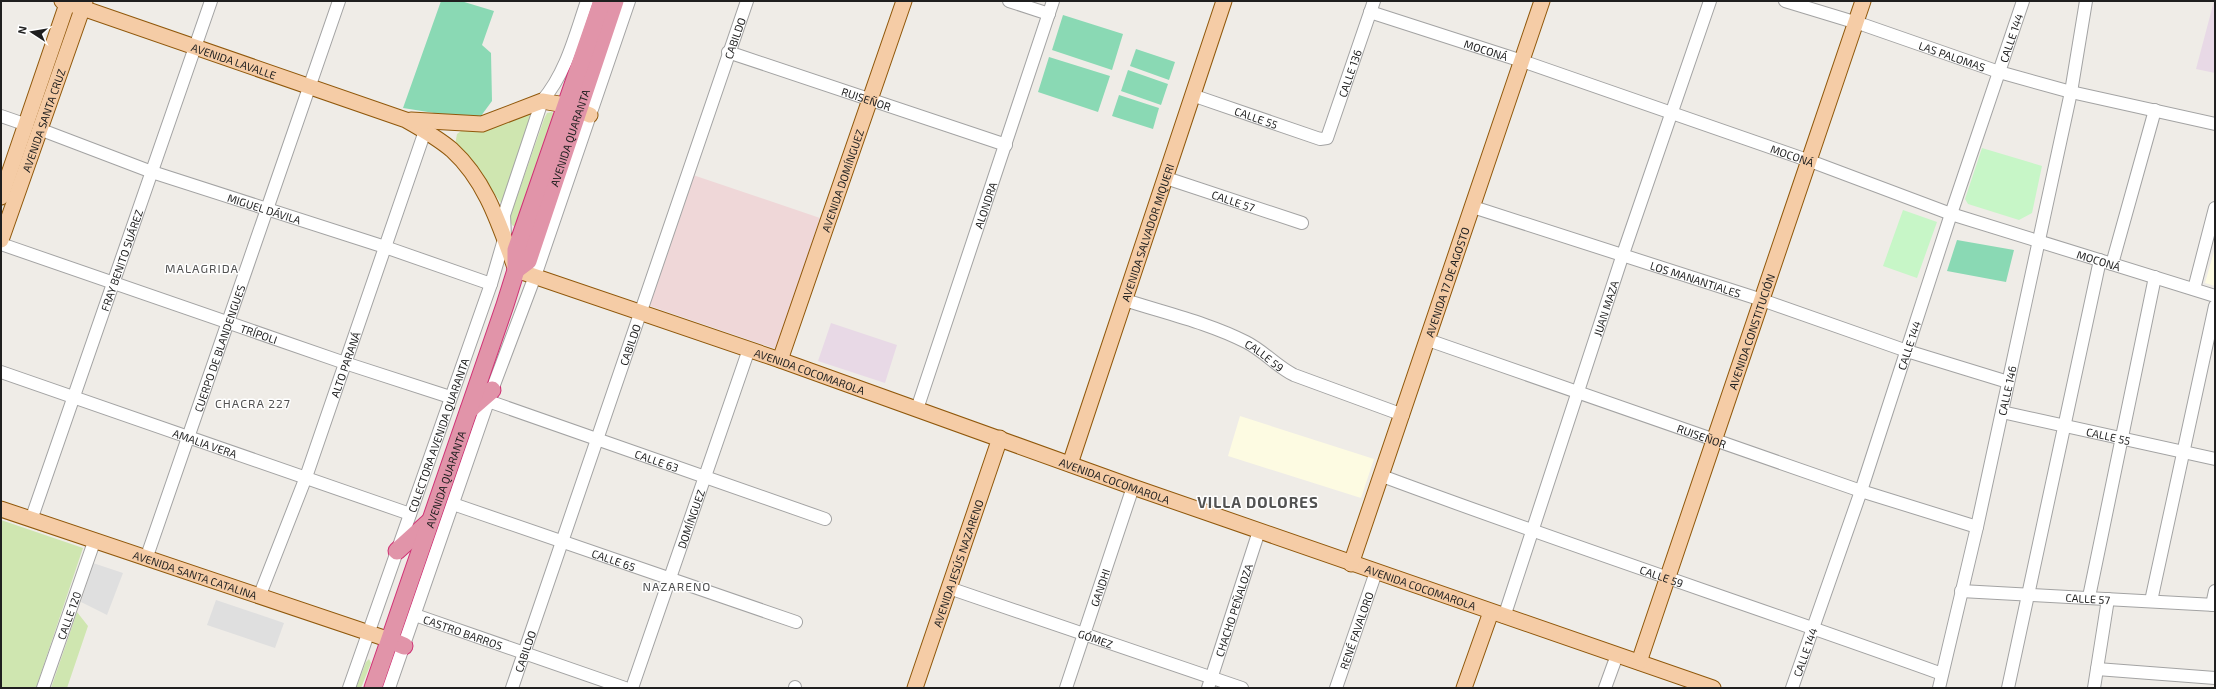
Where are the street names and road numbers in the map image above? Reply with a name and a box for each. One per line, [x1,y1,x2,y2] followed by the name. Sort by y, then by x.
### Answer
[1996,11,2025,64] street label: CALLE 144
[721,15,747,61] street label: CABILDO
[1463,36,1510,63] street label: MOCONÁ
[1917,38,1987,73] street label: LAS PALOMAS
[190,40,278,81] street label: AVENIDA LAVALLE
[1335,47,1363,99] street label: CALLE 136
[19,67,67,174] street label: AVENIDA SANTA CRUZ
[840,84,893,113] street label: RUISEÑOR
[547,87,592,188] street label: AVENIDA QUARANTA
[1233,104,1280,131] street label: CALLE 55
[818,127,866,234] street label: AVENIDA DOMÍNGUEZ
[1769,141,1816,169] street label: MOCONÁ
[1118,162,1176,303] street label: AVENIDA SALVADOR MIQUERI
[971,180,999,230] street label: ALONDRA
[1210,187,1257,214] street label: CALLE 57
[226,190,303,226] street label: MIGUEL DÁVILA
[97,208,145,313] street label: FRAY BENITO SUÁREZ
[1422,225,1471,339] street label: AVENIDA 17 DE AGOSTO
[2075,247,2122,273] street label: MOCONÁ
[1649,258,1743,299] street label: LOS MANANTIALES
[1725,272,1777,391] street label: AVENIDA CONSTITUCIÓN
[1590,279,1620,338] street label: JUAN MAZA
[191,283,247,414] street label: CUERPO DE BLANDENGUES
[1894,319,1922,371] street label: CALLE 144
[239,321,279,346] street label: TRÍPOLI
[616,322,643,367] street label: CABILDO
[327,330,362,399] street label: ALTO PARANÁ
[1243,336,1287,374] street label: CALLE 59
[753,345,867,397] street label: AVENIDA COCOMAROLA
[405,356,471,514] street label: COLECTORA AVENIDA QUARANTA
[1995,365,2018,417] street label: CALLE 146
[1675,421,1728,450] street label: RUISEÑOR
[2085,424,2132,447] street label: CALLE 55
[171,426,239,460] street label: AMALIA VERA
[421,429,467,529] street label: AVENIDA QUARANTA
[633,447,681,474] street label: CALLE 63
[1058,455,1172,506] street label: AVENIDA COCOMAROLA
[674,488,707,550] street label: DOMÍNGUEZ
[930,498,985,629] street label: AVENIDA JESÚS NAZARENO
[590,546,637,573] street label: CALLE 65
[132,548,259,601] street label: AVENIDA SANTA CATALINA
[1364,561,1478,612] street label: AVENIDA COCOMAROLA
[1212,562,1255,658] street label: CHACHO PEÑALOZA
[1638,562,1685,589] street label: CALLE 59
[1087,567,1112,608] street label: GANDHI
[54,589,83,641] street label: CALLE 120
[1336,590,1375,671] street label: RENÉ FAVALORO
[2065,590,2111,606] street label: CALLE 57
[422,612,505,652] street label: CASTRO BARROS
[1076,626,1115,650] street label: GÓMEZ
[1790,626,1819,678] street label: CALLE 144
[511,629,538,674] street label: CABILDO

